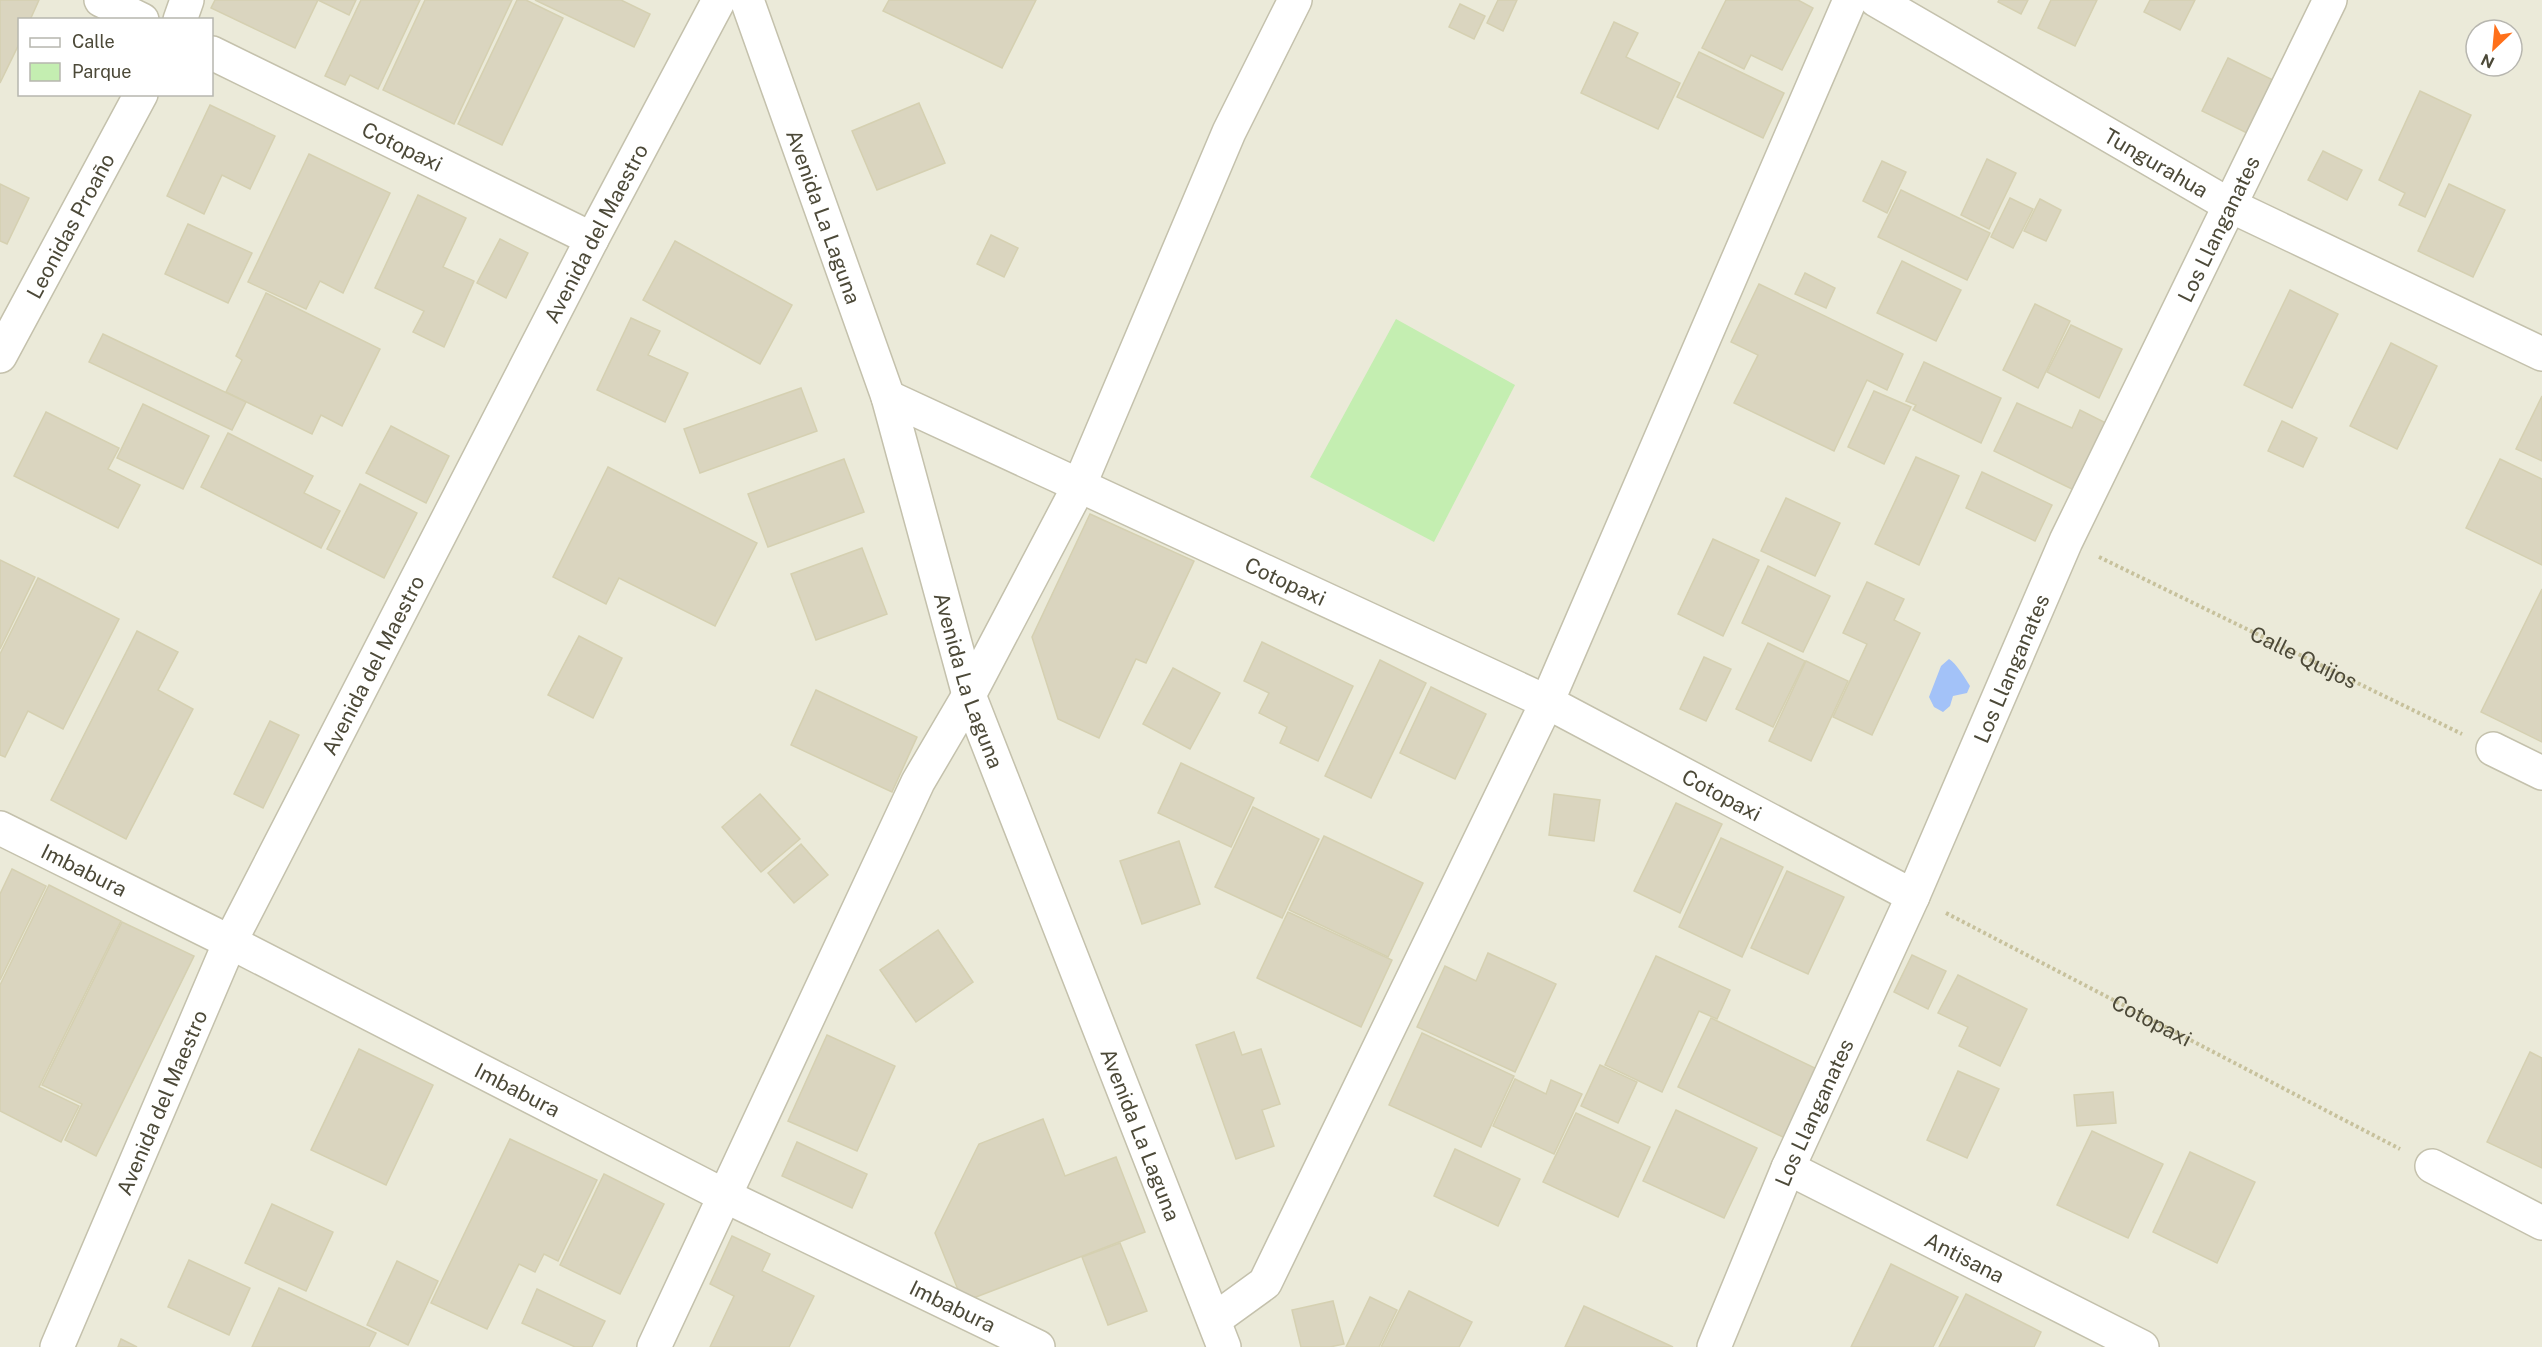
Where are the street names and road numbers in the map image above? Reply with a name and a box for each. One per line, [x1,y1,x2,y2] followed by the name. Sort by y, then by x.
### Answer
[358,116,447,176] street label: Cotopaxi
[2100,123,2213,203] street label: Tungurahua
[782,126,866,307] street label: Avenida La Laguna
[539,139,653,327] street label: Avenida del Maestro
[21,149,119,303] street label: Leonidas Proaño
[2172,152,2265,306] street label: Los Llanganates
[1241,551,1330,610] street label: Cotopaxi
[316,571,429,759] street label: Avenida del Maestro
[929,590,1009,772] street label: Avenida La Laguna
[1968,590,2054,746] street label: Los Llanganates
[2246,620,2362,694] street label: Calle Quijos
[1678,763,1766,826] street label: Cotopaxi
[37,838,131,901] street label: Imbabura
[2108,989,2196,1051] street label: Cotopaxi
[111,1006,212,1199] street label: Avenida del Maestro
[1769,1035,1858,1190] street label: Los Llanganates
[1096,1045,1186,1224] street label: Avenida La Laguna
[471,1057,564,1122] street label: Imbabura
[1921,1227,2009,1288] street label: Antisana
[906,1275,1000,1337] street label: Imbabura

